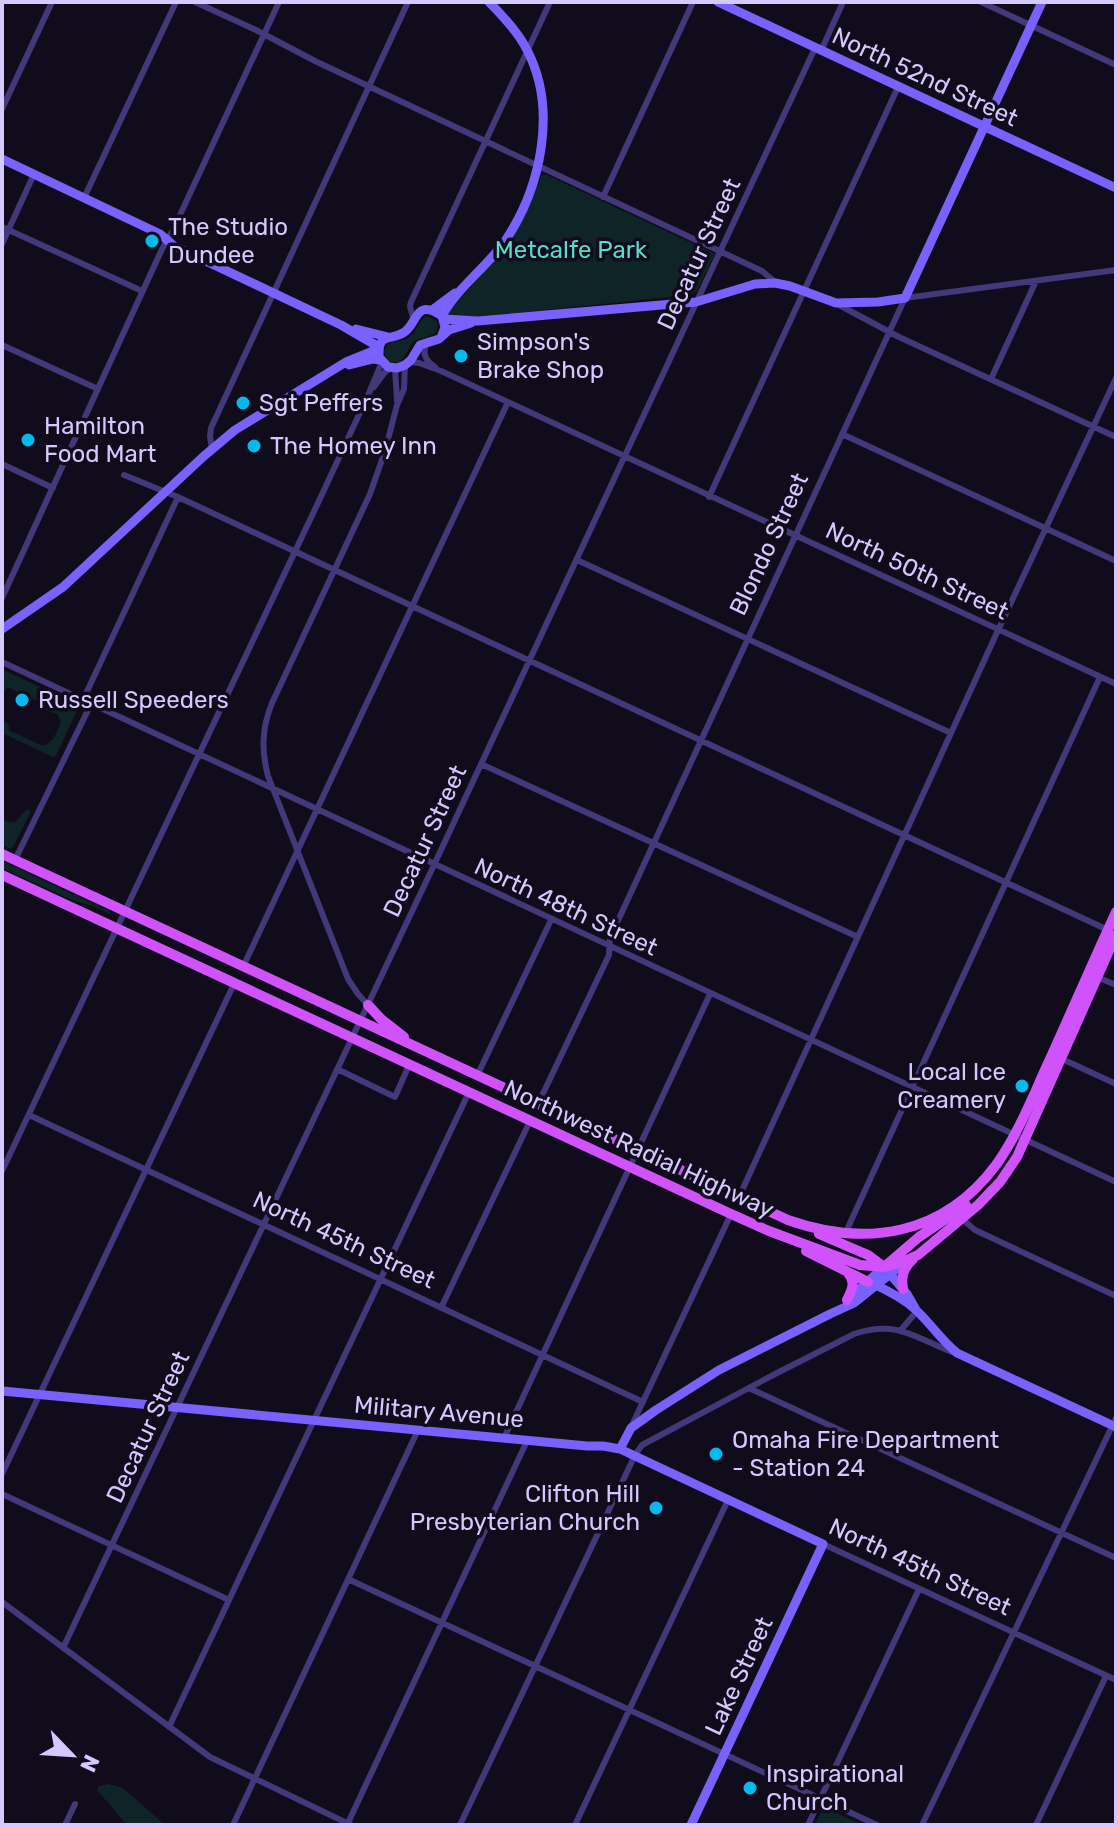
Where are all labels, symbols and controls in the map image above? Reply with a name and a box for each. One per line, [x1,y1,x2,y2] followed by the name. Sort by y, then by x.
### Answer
[828,22,1022,132] street label: North 52nd Street
[652,174,746,334] street label: Decatur Street
[168,213,288,269] place label: The Studio Dundee
[143,232,161,250] marker: The Studio Dundee
[495,236,648,264] park label: Metcalfe Park
[477,328,604,384] place label: Simpson's Brake Shop
[452,347,470,365] marker: Simpson's Brake Shop
[259,389,383,417] place label: Sgt Peffers
[234,394,252,412] marker: Sgt Peffers
[44,412,156,468] place label: Hamilton Food Mart
[19,431,37,449] marker: Hamilton Food Mart
[270,432,437,460] place label: The Homey Inn
[245,437,263,455] marker: The Homey Inn
[724,469,814,619] street label: Blondo Street
[821,516,1013,626] street label: North 50th Street
[38,686,229,714] place label: Russell Speeders
[13,691,31,709] marker: Russell Speeders
[378,761,472,921] street label: Decatur Street
[470,852,662,962] street label: North 48th Street
[897,1058,1006,1114] place label: Local Ice Creamery
[500,1074,778,1224] street label: Northwest Radial Highway
[1013,1077,1031,1095] marker: Local Ice Creamery
[248,1185,440,1295] street label: North 45th Street
[101,1347,195,1507] street label: Decatur Street
[353,1391,525,1433] street label: Military Avenue
[732,1426,999,1482] place label: Omaha Fire Department - Station 24
[707,1445,725,1463] marker: Omaha Fire Department - Station 24
[410,1480,640,1536] place label: Clifton Hill Presbyterian Church
[647,1499,665,1517] marker: Clifton Hill Presbyterian Church
[824,1512,1016,1622] street label: North 45th Street
[699,1612,779,1740] street label: Lake Street
[32,1715,112,1795] north arrow
[74,1750,105,1776] text: N
[766,1760,904,1816] place label: Inspirational Church
[741,1779,759,1797] marker: Inspirational Church

